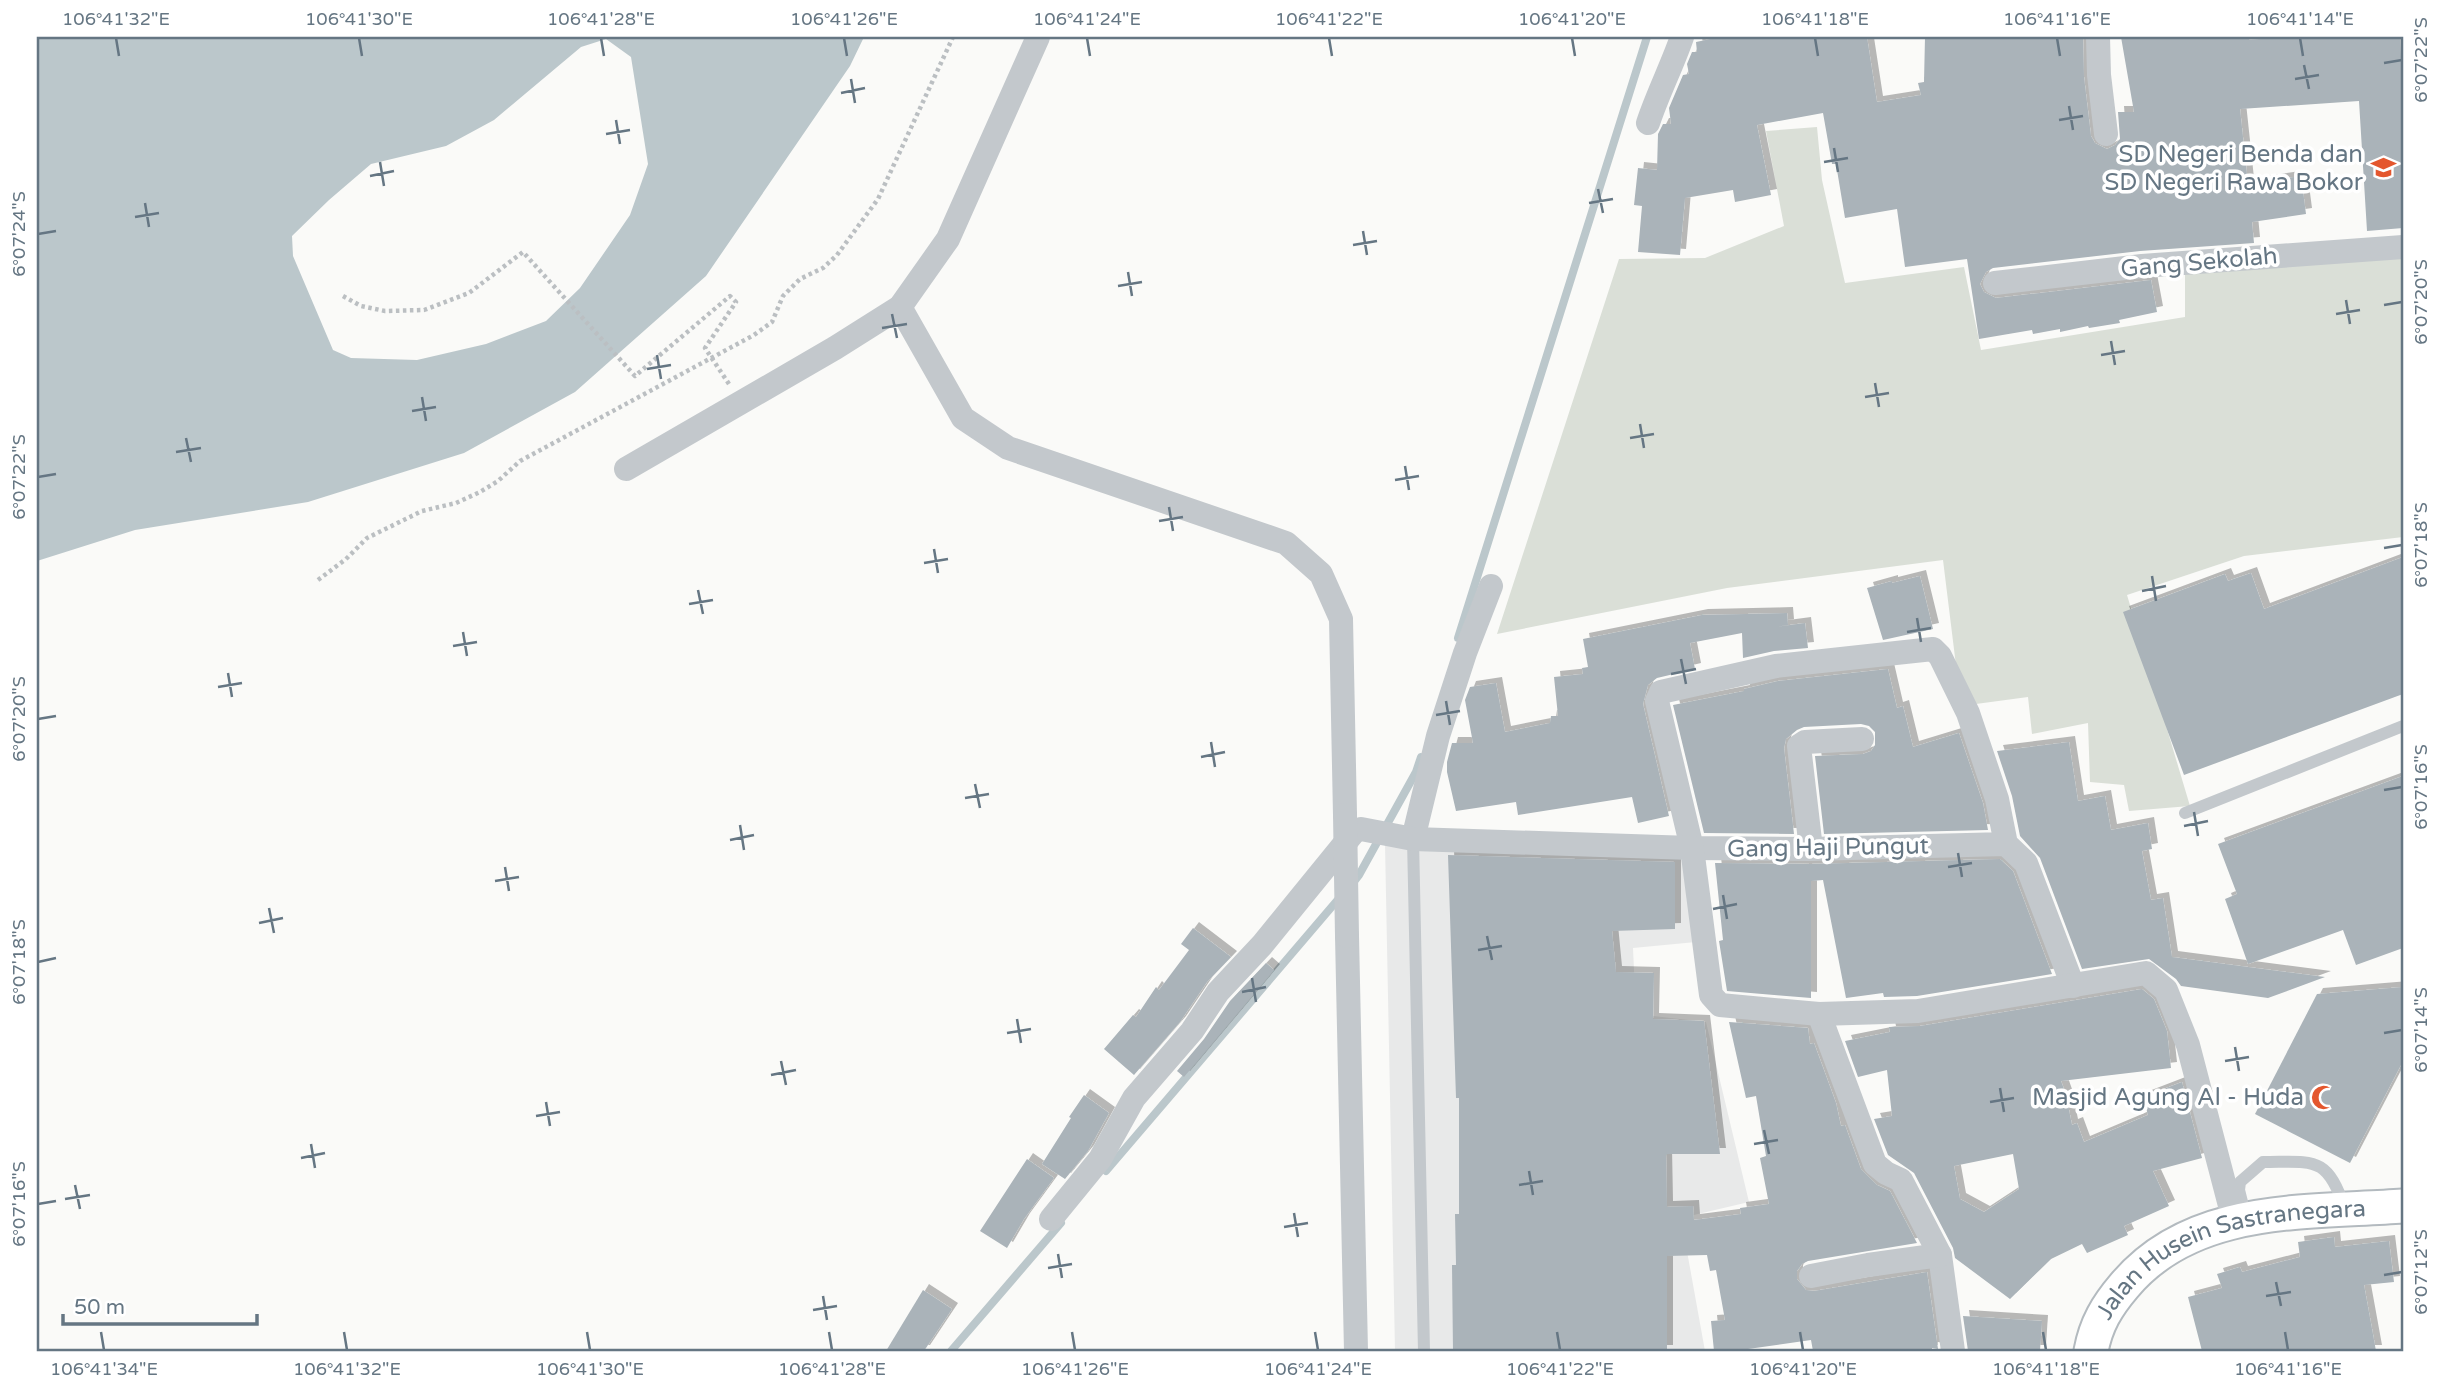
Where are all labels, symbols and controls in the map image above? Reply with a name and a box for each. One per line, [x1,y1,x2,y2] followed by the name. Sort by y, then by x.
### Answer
[62,8,170,30] text: 106°41'32"E
[305,8,413,30] text: 106°41'30"E
[547,8,655,30] text: 106°41'28"E
[790,8,898,30] text: 106°41'26"E
[1033,8,1141,30] text: 106°41'24"E
[1275,8,1383,30] text: 106°41'22"E
[1518,8,1626,30] text: 106°41'20"E
[1761,8,1869,30] text: 106°41'18"E
[2003,8,2111,30] text: 106°41'16"E
[2246,8,2354,30] text: 106°41'14"E
[2410,17,2432,103] text: 6°07'22"S
[2105,140,2364,197] place label: SD Negeri Benda dan SD Negeri Rawa Bokor
[2369,154,2397,182] school or university icon: SD Negeri Benda dan SD Negeri Rawa Bokor
[8,191,30,277] text: 6°07'24"S
[2119,241,2279,284] street label: Gang Sekolah
[2410,259,2432,345] text: 6°07'20"S
[8,434,30,520] text: 6°07'22"S
[2410,502,2432,588] text: 6°07'18"S
[8,676,30,762] text: 6°07'20"S
[2410,744,2432,830] text: 6°07'16"S
[1727,831,1929,864] street label: Gang Haji Pungut
[8,919,30,1005] text: 6°07'18"S
[2410,987,2432,1073] text: 6°07'14"S
[2032,1083,2304,1112] place label: Masjid Agung Al - Huda
[2310,1083,2338,1111] mosque icon: Masjid Agung Al - Huda
[8,1161,30,1247] text: 6°07'16"S
[2090,1194,2367,1325] street label: Jalan Husein Sastranegara
[2410,1229,2432,1315] text: 6°07'12"S
[63,1283,257,1327] scale bar
[74,1295,125,1320] text: 50 m
[50,1358,158,1380] text: 106°41'34"E
[293,1358,401,1380] text: 106°41'32"E
[536,1358,644,1380] text: 106°41'30"E
[778,1358,886,1380] text: 106°41'28"E
[1021,1358,1129,1380] text: 106°41'26"E
[1264,1358,1372,1380] text: 106°41'24"E
[1506,1358,1614,1380] text: 106°41'22"E
[1749,1358,1857,1380] text: 106°41'20"E
[1992,1358,2100,1380] text: 106°41'18"E
[2234,1358,2342,1380] text: 106°41'16"E

